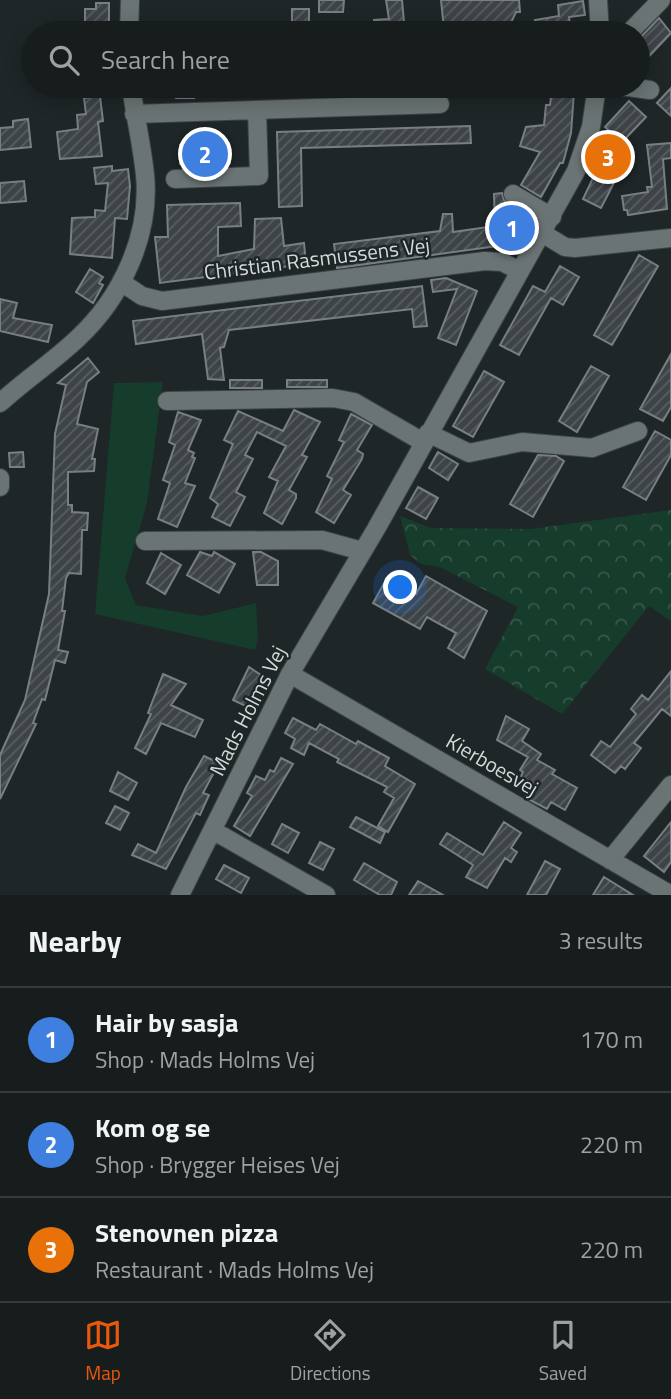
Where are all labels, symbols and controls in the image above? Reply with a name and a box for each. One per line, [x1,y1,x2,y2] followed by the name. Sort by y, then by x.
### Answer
[21,21,650,98] search box
[101,40,230,79] text: Search here
[45,41,83,79] icon: search
[182,128,228,180] pin: 2
[585,131,631,183] pin: 3
[489,202,535,254] pin: 1
[202,228,432,288] street label: Christian Rasmussens Vej
[383,570,417,604] your location
[201,640,294,781] street label: Mads Holms Vej
[440,725,545,803] street label: Kierboesvej
[28,918,121,964] text: Nearby
[559,923,643,958] text: 3 results
[95,1003,239,1042] text: Hair by sasja
[45,1022,57,1057] text: 1
[580,1022,643,1057] text: 170 m
[95,1042,315,1077] text: Shop · Mads Holms Vej
[95,1108,210,1147] text: Kom og se
[45,1127,57,1162] text: 2
[580,1127,643,1162] text: 220 m
[95,1147,340,1182] text: Shop · Brygger Heises Vej
[95,1213,278,1252] text: Stenovnen pizza
[45,1232,57,1267] text: 3
[580,1232,643,1267] text: 220 m
[95,1252,374,1287] text: Restaurant · Mads Holms Vej
[84,1316,122,1387] tab: Map
[290,1316,371,1387] tab: Directions
[539,1316,587,1387] tab: Saved

